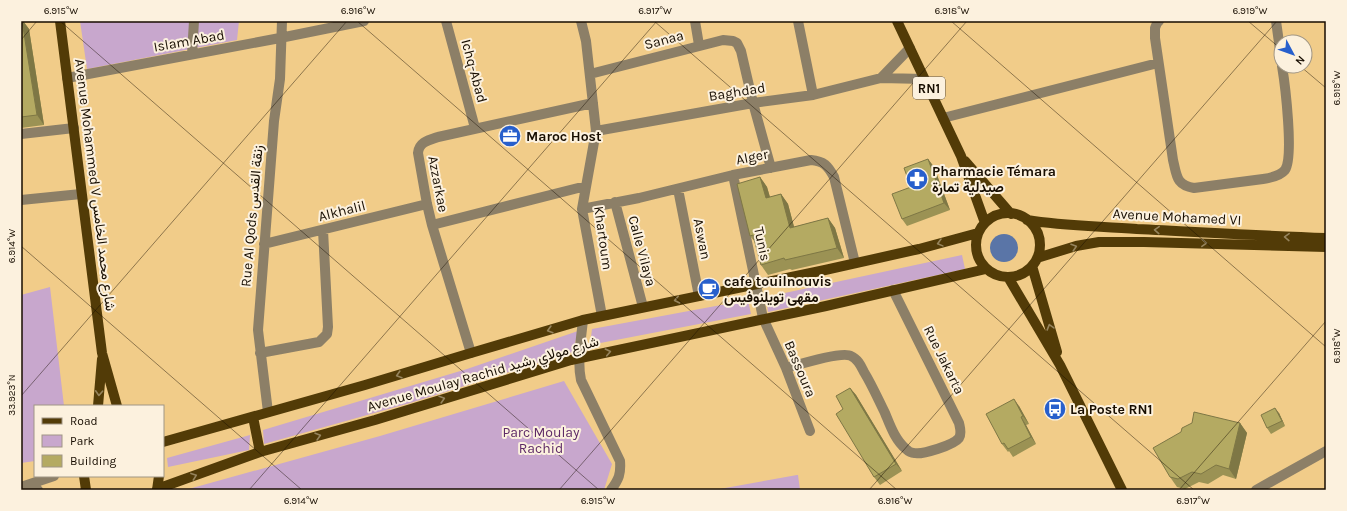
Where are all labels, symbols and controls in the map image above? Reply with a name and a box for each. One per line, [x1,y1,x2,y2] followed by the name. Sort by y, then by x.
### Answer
[44,5,78,17] text: 6.915°W
[341,5,375,17] text: 6.916°W
[638,5,672,17] text: 6.917°W
[934,5,970,17] text: 6.918°W
[1233,5,1267,17] text: 6.919°W
[152,26,226,56] street label: Islam Abad
[642,27,686,53] street label: Sanaa
[1273,34,1313,74] north arrow
[457,37,491,105] street label: Ichq-Abad
[1293,53,1308,67] text: N
[69,58,119,312] street label: Avenue Mohammed V شارع محمد الخامس
[1331,71,1343,105] text: 6.919°W
[913,77,945,99] road number: RN1
[707,79,767,105] street label: Baghdad
[497,123,523,149] office icon: Maroc Host
[526,128,602,145] place label: Maroc Host
[237,144,267,288] street label: Rue Al Qods زنقة القدس
[735,145,770,168] street label: Alger
[424,154,452,214] street label: Azzarkae
[932,163,1056,196] place label: Pharmacie Témara صيدلية تمارة
[904,166,930,192] pharmacy icon: Pharmacie Témara صيدلية تمارة
[317,197,367,225] street label: Alkhalil
[590,205,616,271] street label: Khartoum
[1112,205,1242,229] street label: Avenue Mohamed VI
[624,214,660,288] street label: Calle Vilaya
[690,217,714,261] street label: Aswan
[750,225,774,263] street label: Tunis
[1154,225,1160,234] one-way arrow
[6,229,18,263] text: 6.914°W
[1284,232,1290,241] one-way arrow
[937,238,944,247] one-way arrow
[1201,239,1207,247] one-way arrow
[1071,243,1078,251] one-way arrow
[724,273,831,306] place label: cafe touilnouvis مقهى تويلنوفيس
[696,276,722,302] cafe icon: cafe touilnouvis مقهى تويلنوفيس
[673,296,680,304] one-way arrow
[920,323,968,397] street label: Rue Jakarta
[1046,324,1055,331] one-way arrow
[547,325,554,334] one-way arrow
[1331,328,1343,364] text: 6.918°W
[365,333,602,418] street label: Avenue Moulay Rachid شارع مولاي رشيد
[780,338,820,400] street label: Bassoura
[604,348,611,356] one-way arrow
[395,370,402,379] one-way arrow
[6,374,18,416] text: 33.923°N
[94,390,103,396] one-way arrow
[439,395,446,404] one-way arrow
[1042,396,1068,422] bus stop icon: La Poste RN1
[1070,401,1153,418] place label: La Poste RN1
[34,405,164,477] legend
[70,414,98,428] text: Road
[502,424,580,457] park label: Parc Moulay Rachid
[314,432,321,441] one-way arrow
[70,434,95,448] text: Park
[70,454,117,468] text: Building
[190,472,197,480] one-way arrow
[284,495,318,507] text: 6.914°W
[581,495,615,507] text: 6.915°W
[878,495,912,507] text: 6.916°W
[1176,495,1210,507] text: 6.917°W

